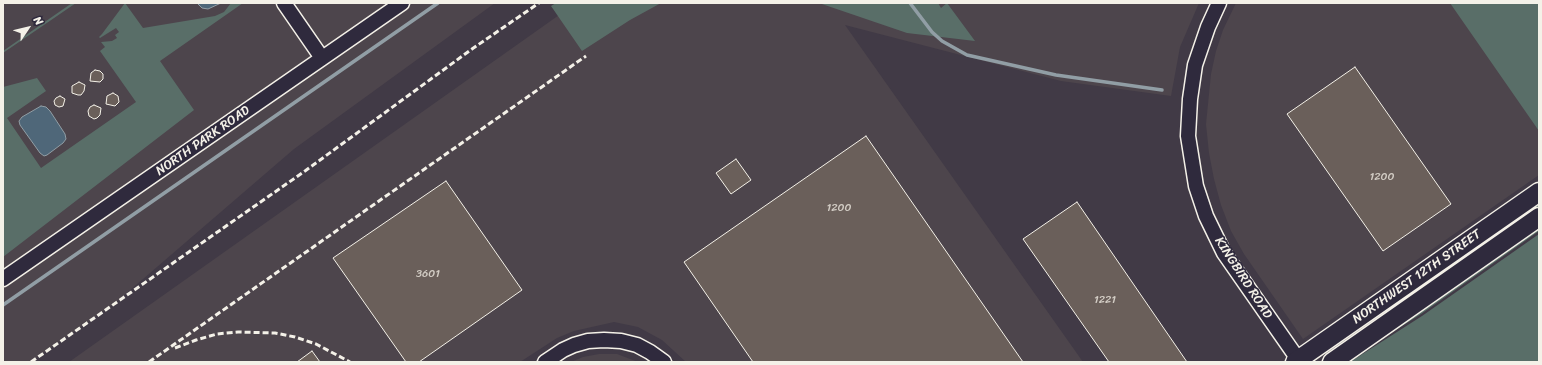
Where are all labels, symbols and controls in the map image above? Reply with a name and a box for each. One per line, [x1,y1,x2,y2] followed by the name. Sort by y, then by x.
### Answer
[8,8,48,48] north arrow
[28,12,48,29] text: N
[153,103,253,179] street label: NORTH PARK ROAD
[1370,170,1394,184] house number: 1200
[827,201,851,215] house number: 1200
[1350,227,1484,327] street label: NORTHWEST 12TH STREET
[1211,234,1275,322] street label: KINGBIRD ROAD
[416,267,440,281] house number: 3601
[1094,293,1116,307] house number: 1221

